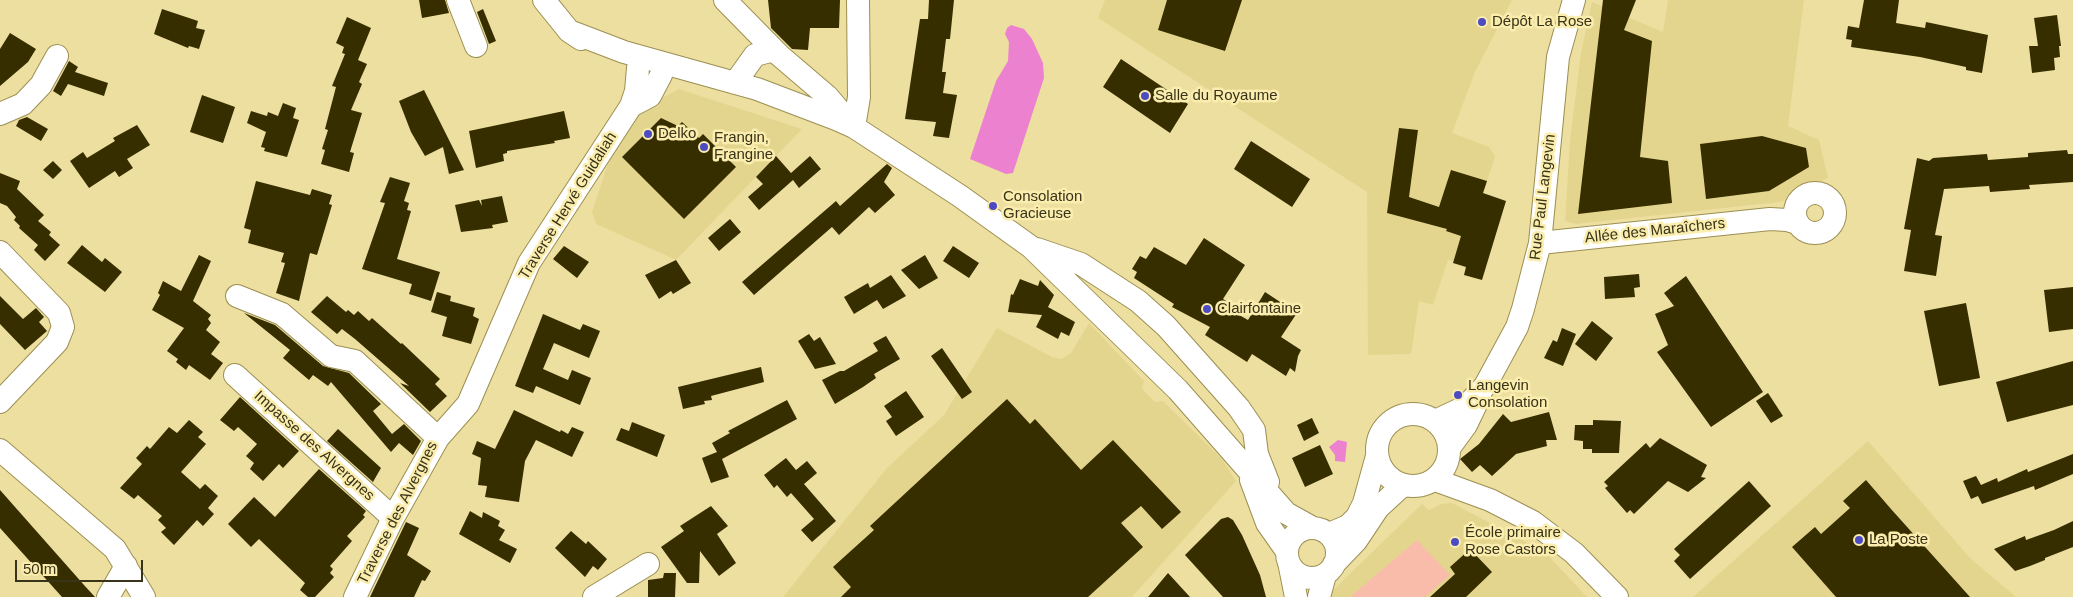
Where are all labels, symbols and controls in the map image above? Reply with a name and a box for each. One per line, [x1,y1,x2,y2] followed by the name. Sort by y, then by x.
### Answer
[1492,13,1592,31] place label: Dépôt La Rose
[1476,16,1488,28] marker: Dépôt La Rose
[1155,87,1278,105] place label: Salle du Royaume
[1139,90,1151,102] marker: Salle du Royaume
[658,125,696,143] place label: Delko
[642,128,654,140] marker: Delko
[515,129,621,283] street label: Traverse Hervé Guidaliah
[714,129,773,164] place label: Frangin, Frangine
[1526,133,1560,261] street label: Rue Paul Langevin
[698,141,710,153] marker: Frangin, Frangine
[1003,188,1082,223] place label: Consolation Gracieuse
[987,200,999,212] marker: Consolation Gracieuse
[1584,215,1726,247] street label: Allée des Maraîchers
[1217,300,1301,318] place label: Clairfontaine
[1201,303,1213,315] marker: Clairfontaine
[1468,377,1547,412] place label: Langevin Consolation
[250,387,378,505] street label: Impasse des Alvergnes
[1452,389,1464,401] marker: Langevin Consolation
[354,439,442,587] street label: Traverse des Alvergnes
[1465,524,1561,559] place label: École primaire Rose Castors
[1869,531,1928,549] place label: La Poste
[1853,534,1865,546] marker: La Poste
[1449,536,1461,548] marker: École primaire Rose Castors
[18,550,145,582] scale bar
[23,560,56,577] text: 50 m

